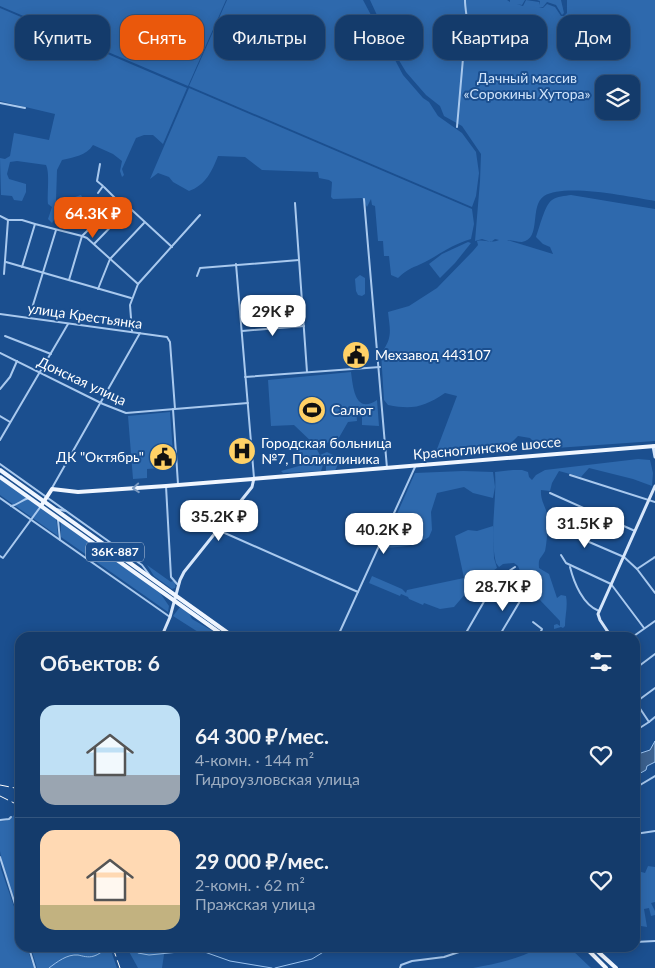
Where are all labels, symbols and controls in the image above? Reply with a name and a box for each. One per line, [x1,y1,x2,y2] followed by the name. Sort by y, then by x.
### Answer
[15,15,110,60] chip: Купить
[120,15,204,60] chip: Снять
[214,15,325,60] chip: Фильтры
[335,15,423,60] chip: Новое
[433,15,547,60] chip: Квартира
[557,15,630,60] chip: Дом
[463,69,591,102] park label: Дачный массив «Сорокины Хутора»
[595,75,640,120] map controls
[595,75,640,120] button: layers
[47,196,139,239] pin: 64.3K ₽
[65,203,121,222] text: 64.3K ₽
[238,294,308,337] pin: 29K ₽
[27,299,144,332] street label: улица Крестьянка
[252,301,294,320] text: 29K ₽
[341,340,371,370] public building icon: Мехзавод 443107
[375,346,491,363] place label: Мехзавод 443107
[35,353,129,409] street label: Донская улица
[297,395,327,425] sports icon: Салют
[331,401,373,418] place label: Салют
[412,433,562,462] street label: Красноглинское шоссе
[261,434,392,467] place label: Городская больница №7, Поликлиника
[227,436,257,466] hospital icon: Городская больница №7, Поликлиника
[148,442,178,472] public building icon: ДК "Октябрь"
[56,448,144,465] place label: ДК "Октябрь"
[131,482,139,493] one-way arrow
[173,500,265,542] pin: 35.2K ₽
[191,506,247,525] text: 35.2K ₽
[539,506,631,549] pin: 31.5K ₽
[338,512,430,555] pin: 40.2K ₽
[557,513,613,532] text: 31.5K ₽
[356,519,412,538] text: 40.2K ₽
[86,542,144,562] road number: 36К-887
[457,570,549,612] pin: 28.7K ₽
[475,576,531,595] text: 28.7K ₽
[587,648,615,676] icon: filters
[40,650,160,675] text: Объектов: 6
[195,723,329,748] text: 64 300 ₽/мес.
[80,725,140,785] icon: home
[587,741,615,769] icon: heart
[195,750,314,769] text: 4-комн. · 144 m²
[195,769,360,788] text: Гидроузловская улица
[195,848,329,873] text: 29 000 ₽/мес.
[80,850,140,910] icon: home
[587,866,615,894] icon: heart
[195,875,305,894] text: 2-комн. · 62 m²
[195,894,315,913] text: Пражская улица

